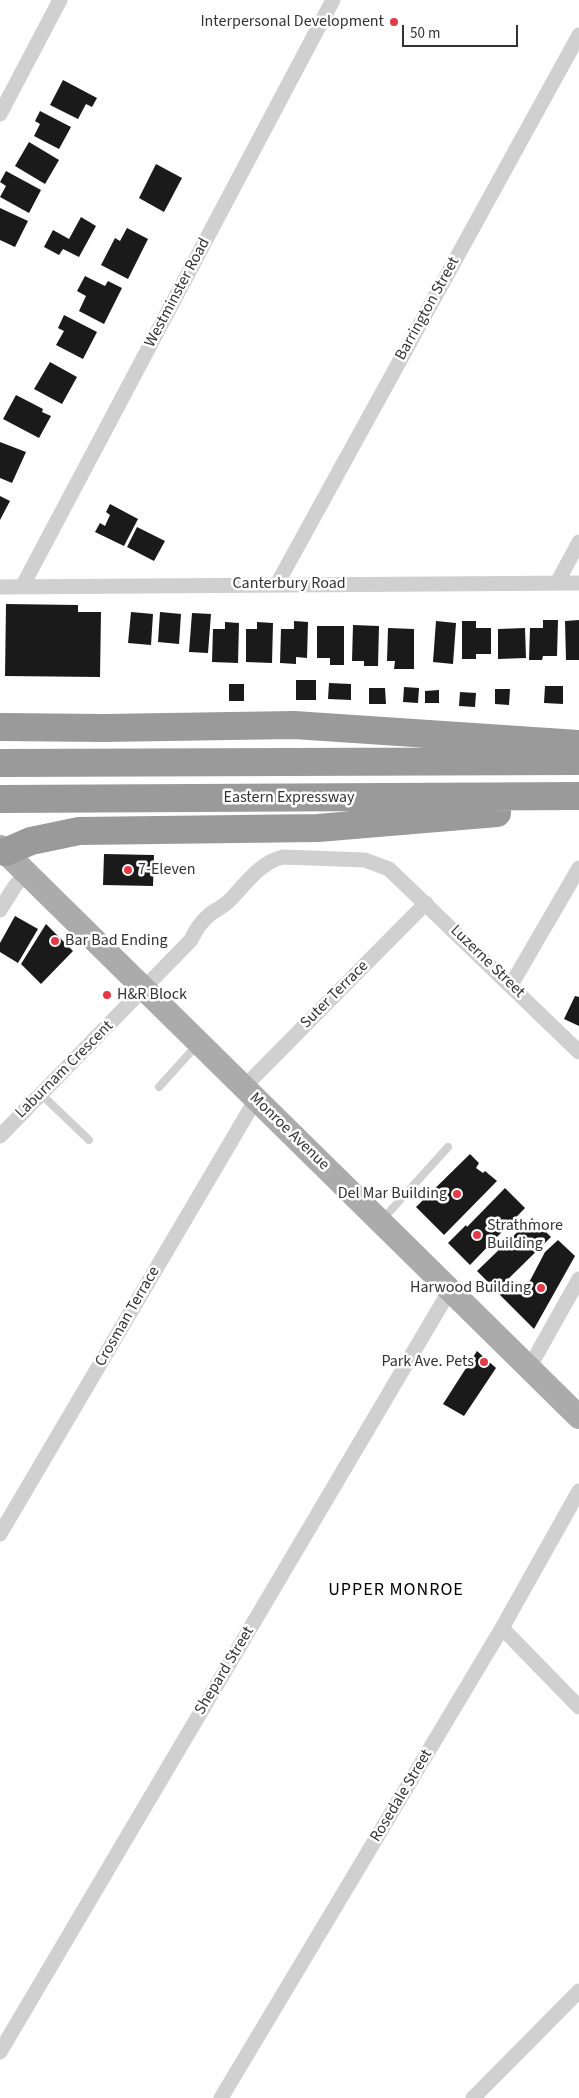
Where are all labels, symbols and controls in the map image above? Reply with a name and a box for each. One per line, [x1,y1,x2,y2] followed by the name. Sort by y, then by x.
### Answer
[200,12,384,32] place label: Interpersonal Development
[404,15,520,47] scale bar
[388,16,400,28] marker: Interpersonal Development
[410,23,440,44] text: 50 m
[141,235,215,351] street label: Westminster Road
[392,254,464,364] street label: Barrington Street
[232,574,346,594] street label: Canterbury Road
[223,788,355,808] street label: Eastern Expressway
[138,860,196,880] place label: 7-Eleven
[122,864,134,876] marker: 7-Eleven
[446,922,528,1002] street label: Luzerne Street
[65,931,168,951] place label: Bar Bad Ending
[49,935,61,947] marker: Bar Bad Ending
[297,957,373,1033] street label: Suter Terrace
[117,985,187,1005] place label: H&R Block
[101,989,113,1001] marker: H&R Block
[12,1017,118,1123] street label: Laburnam Crescent
[245,1089,333,1175] street label: Monroe Avenue
[338,1184,447,1204] place label: Del Mar Building
[451,1188,463,1200] marker: Del Mar Building
[487,1216,563,1254] place label: Strathmore Building
[471,1229,483,1241] marker: Strathmore Building
[92,1264,164,1370] street label: Crosman Terrace
[410,1278,531,1298] place label: Harwood Building
[535,1282,547,1294] marker: Harwood Building
[381,1352,474,1372] place label: Park Ave. Pets
[478,1356,490,1368] marker: Park Ave. Pets
[327,1580,465,1602] district label: UPPER MONROE
[191,1623,259,1719] street label: Shepard Street
[367,1746,437,1846] street label: Rosedale Street

